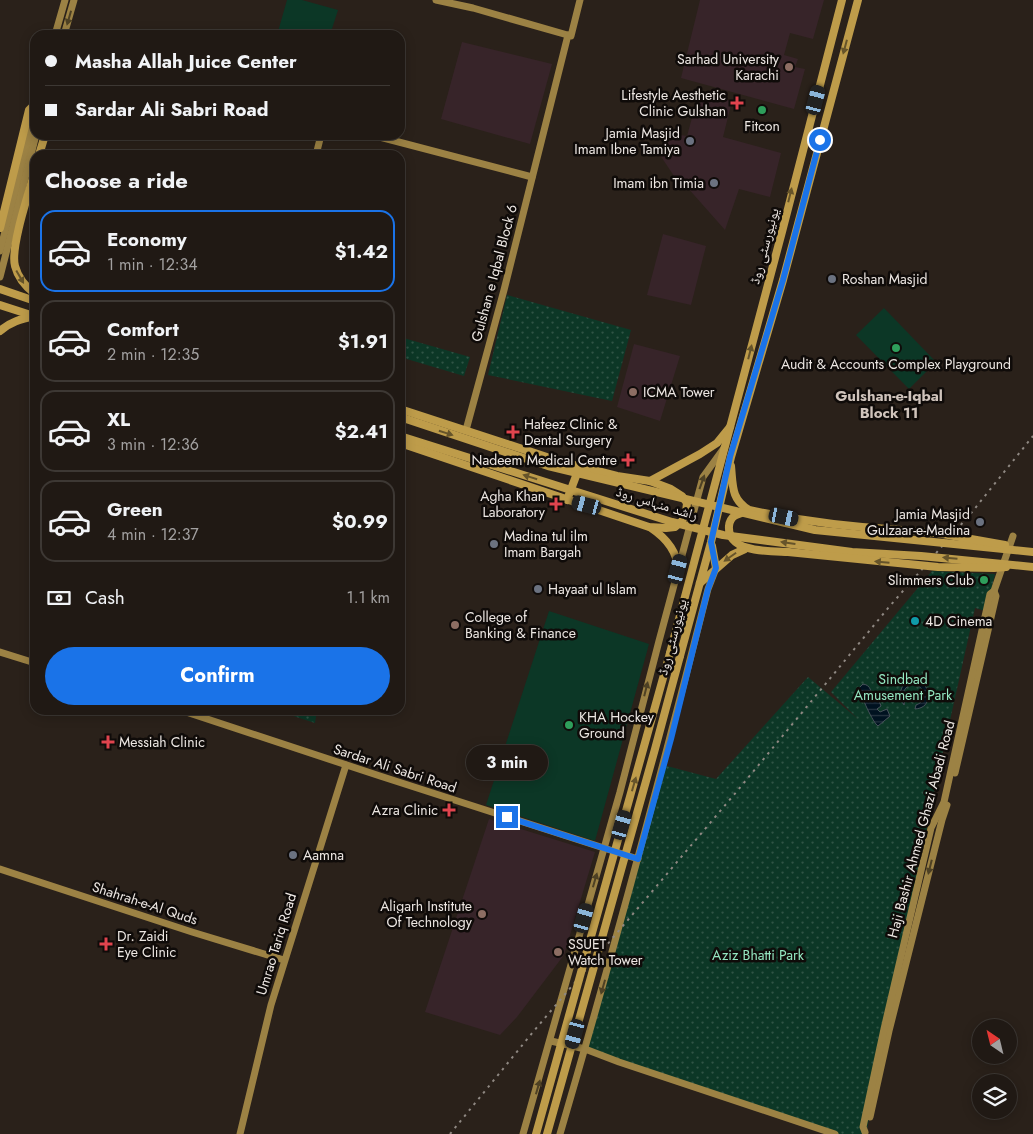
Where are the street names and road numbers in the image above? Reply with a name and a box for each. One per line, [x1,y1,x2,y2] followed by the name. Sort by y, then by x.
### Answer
[466,202,522,344] street label: Gulshan e Iqbal Block 6
[744,206,784,286] street label: یونیورسٹی روڈ
[614,481,700,525] street label: راشد منہاس روڈ
[652,597,692,677] street label: یونیورسٹی روڈ
[882,718,960,940] street label: Haji Bashir Ahmed Ghazi Abadi Road
[331,739,459,797] street label: Sardar Ali Sabri Road
[90,877,201,930] street label: Shahrah-e-Al Quds
[251,891,301,997] street label: Umrao Tariq Road

